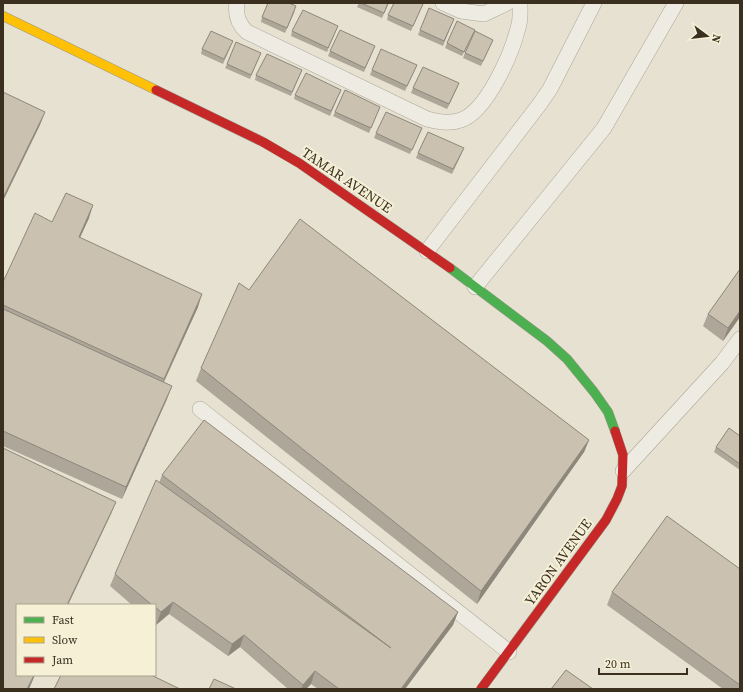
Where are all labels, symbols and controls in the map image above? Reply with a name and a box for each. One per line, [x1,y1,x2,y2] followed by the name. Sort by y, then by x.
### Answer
[687,16,727,56] north arrow
[708,33,724,44] text: N
[298,142,396,218] street label: TAMAR AVENUE
[520,515,596,609] street label: YARON AVENUE
[16,604,156,676] legend
[52,612,74,628] text: Fast
[52,632,78,648] text: Slow
[599,650,687,676] scale bar
[51,652,73,668] text: Jam
[605,656,631,672] text: 20 m

